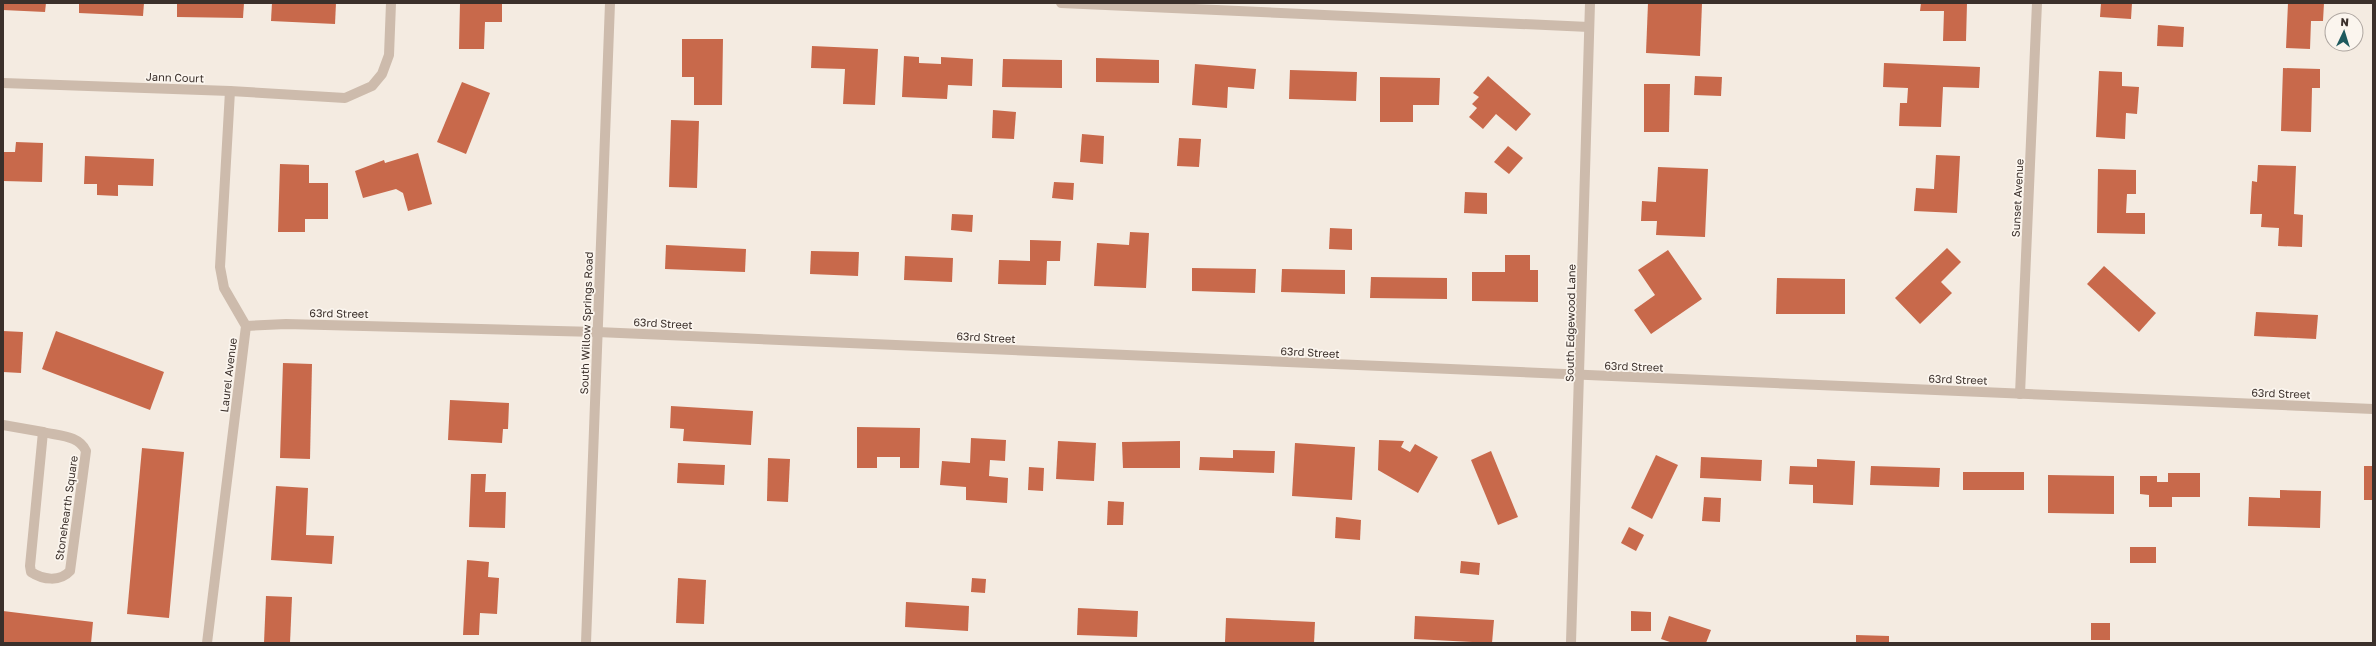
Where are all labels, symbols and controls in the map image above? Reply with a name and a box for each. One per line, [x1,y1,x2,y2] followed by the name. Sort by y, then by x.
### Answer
[2324,12,2364,52] north arrow
[2340,15,2349,28] text: N
[146,69,204,85] street label: Jann Court
[2008,158,2026,238] street label: Sunset Avenue
[577,251,595,395] street label: South Willow Springs Road
[1562,264,1578,382] street label: South Edgewood Lane
[309,306,369,320] street label: 63rd Street
[633,315,693,331] street label: 63rd Street
[956,329,1016,345] street label: 63rd Street
[217,337,239,413] street label: Laurel Avenue
[1280,344,1340,360] street label: 63rd Street
[1604,358,1664,374] street label: 63rd Street
[1928,371,1988,387] street label: 63rd Street
[2251,385,2311,401] street label: 63rd Street
[52,455,80,561] street label: Stonehearth Square

